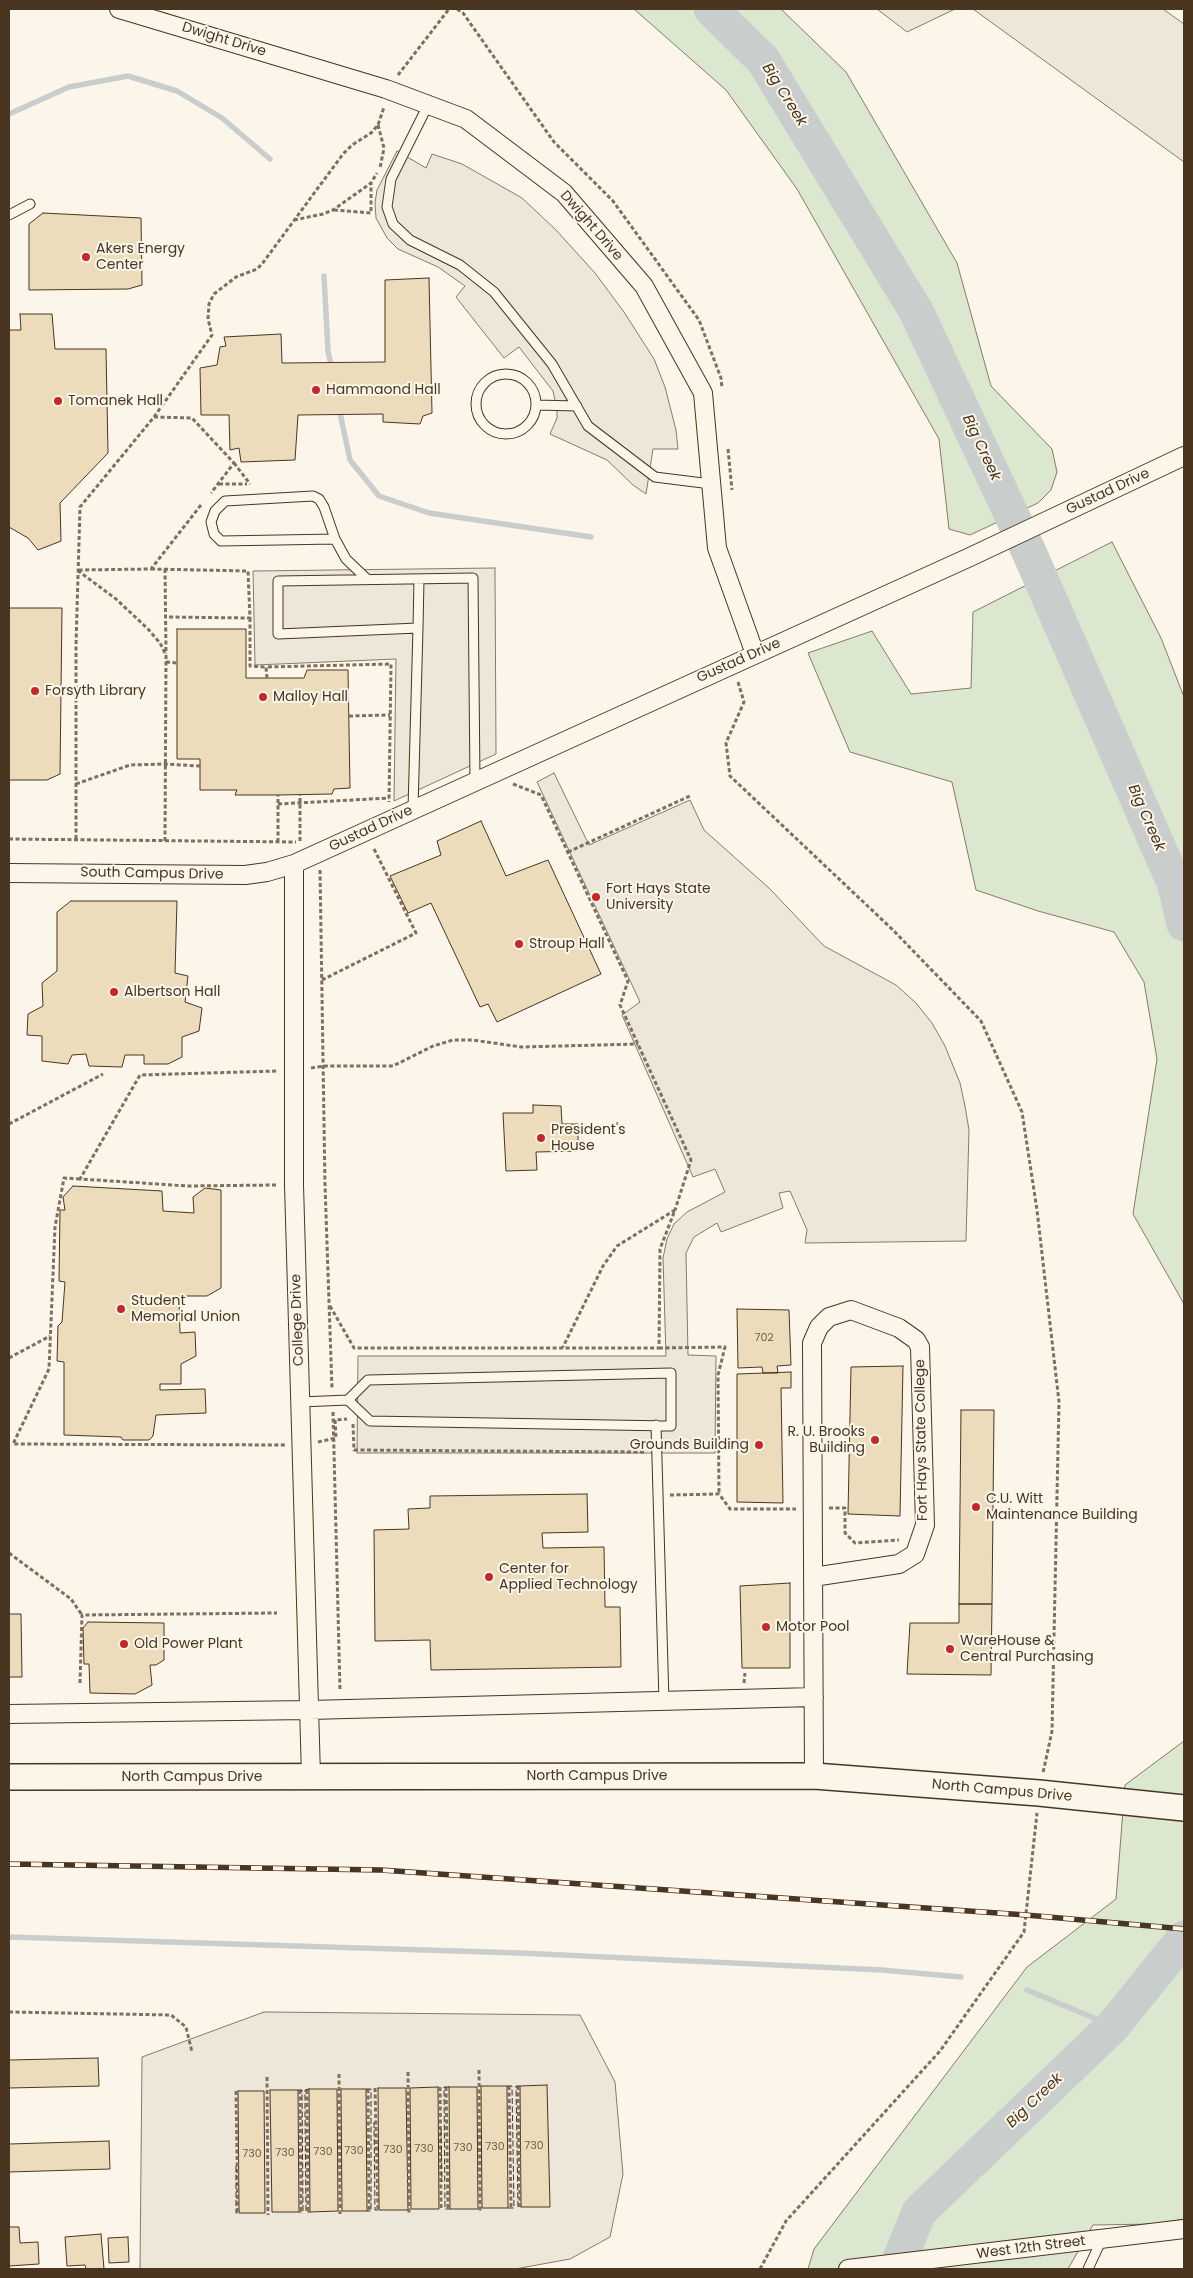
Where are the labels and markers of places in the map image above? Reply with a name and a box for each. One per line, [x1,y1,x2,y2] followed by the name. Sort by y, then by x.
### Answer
[96,241,185,274] place label: Akers Energy Center
[80,251,92,263] marker: Akers Energy Center
[326,382,441,398] place label: Hammaond Hall
[310,384,322,396] marker: Hammaond Hall
[68,393,163,409] place label: Tomanek Hall
[52,395,64,407] marker: Tomanek Hall
[45,683,146,699] place label: Forsyth Library
[29,685,41,697] marker: Forsyth Library
[273,689,348,705] place label: Malloy Hall
[257,691,269,703] marker: Malloy Hall
[606,881,711,914] place label: Fort Hays State University
[590,891,602,903] marker: Fort Hays State University
[529,936,605,952] place label: Stroup Hall
[513,938,525,950] marker: Stroup Hall
[124,984,220,1000] place label: Albertson Hall
[108,986,120,998] marker: Albertson Hall
[551,1122,625,1154] place label: President's House
[535,1132,547,1144] marker: President's House
[131,1293,240,1325] place label: Student Memorial Union
[115,1303,127,1315] marker: Student Memorial Union
[787,1424,865,1456] place label: R. U. Brooks Building
[869,1434,881,1446] marker: R. U. Brooks Building
[630,1437,749,1453] place label: Grounds Building
[753,1439,765,1451] marker: Grounds Building
[986,1491,1138,1524] place label: C.U. Witt Maintenance Building
[970,1501,982,1513] marker: C.U. Witt Maintenance Building
[499,1561,638,1594] place label: Center for Applied Technology
[483,1571,495,1583] marker: Center for Applied Technology
[776,1619,849,1635] place label: Motor Pool
[760,1621,772,1633] marker: Motor Pool
[960,1633,1094,1665] place label: WareHouse & Central Purchasing
[134,1636,243,1652] place label: Old Power Plant
[118,1638,130,1650] marker: Old Power Plant
[944,1643,956,1655] marker: WareHouse & Central Purchasing

